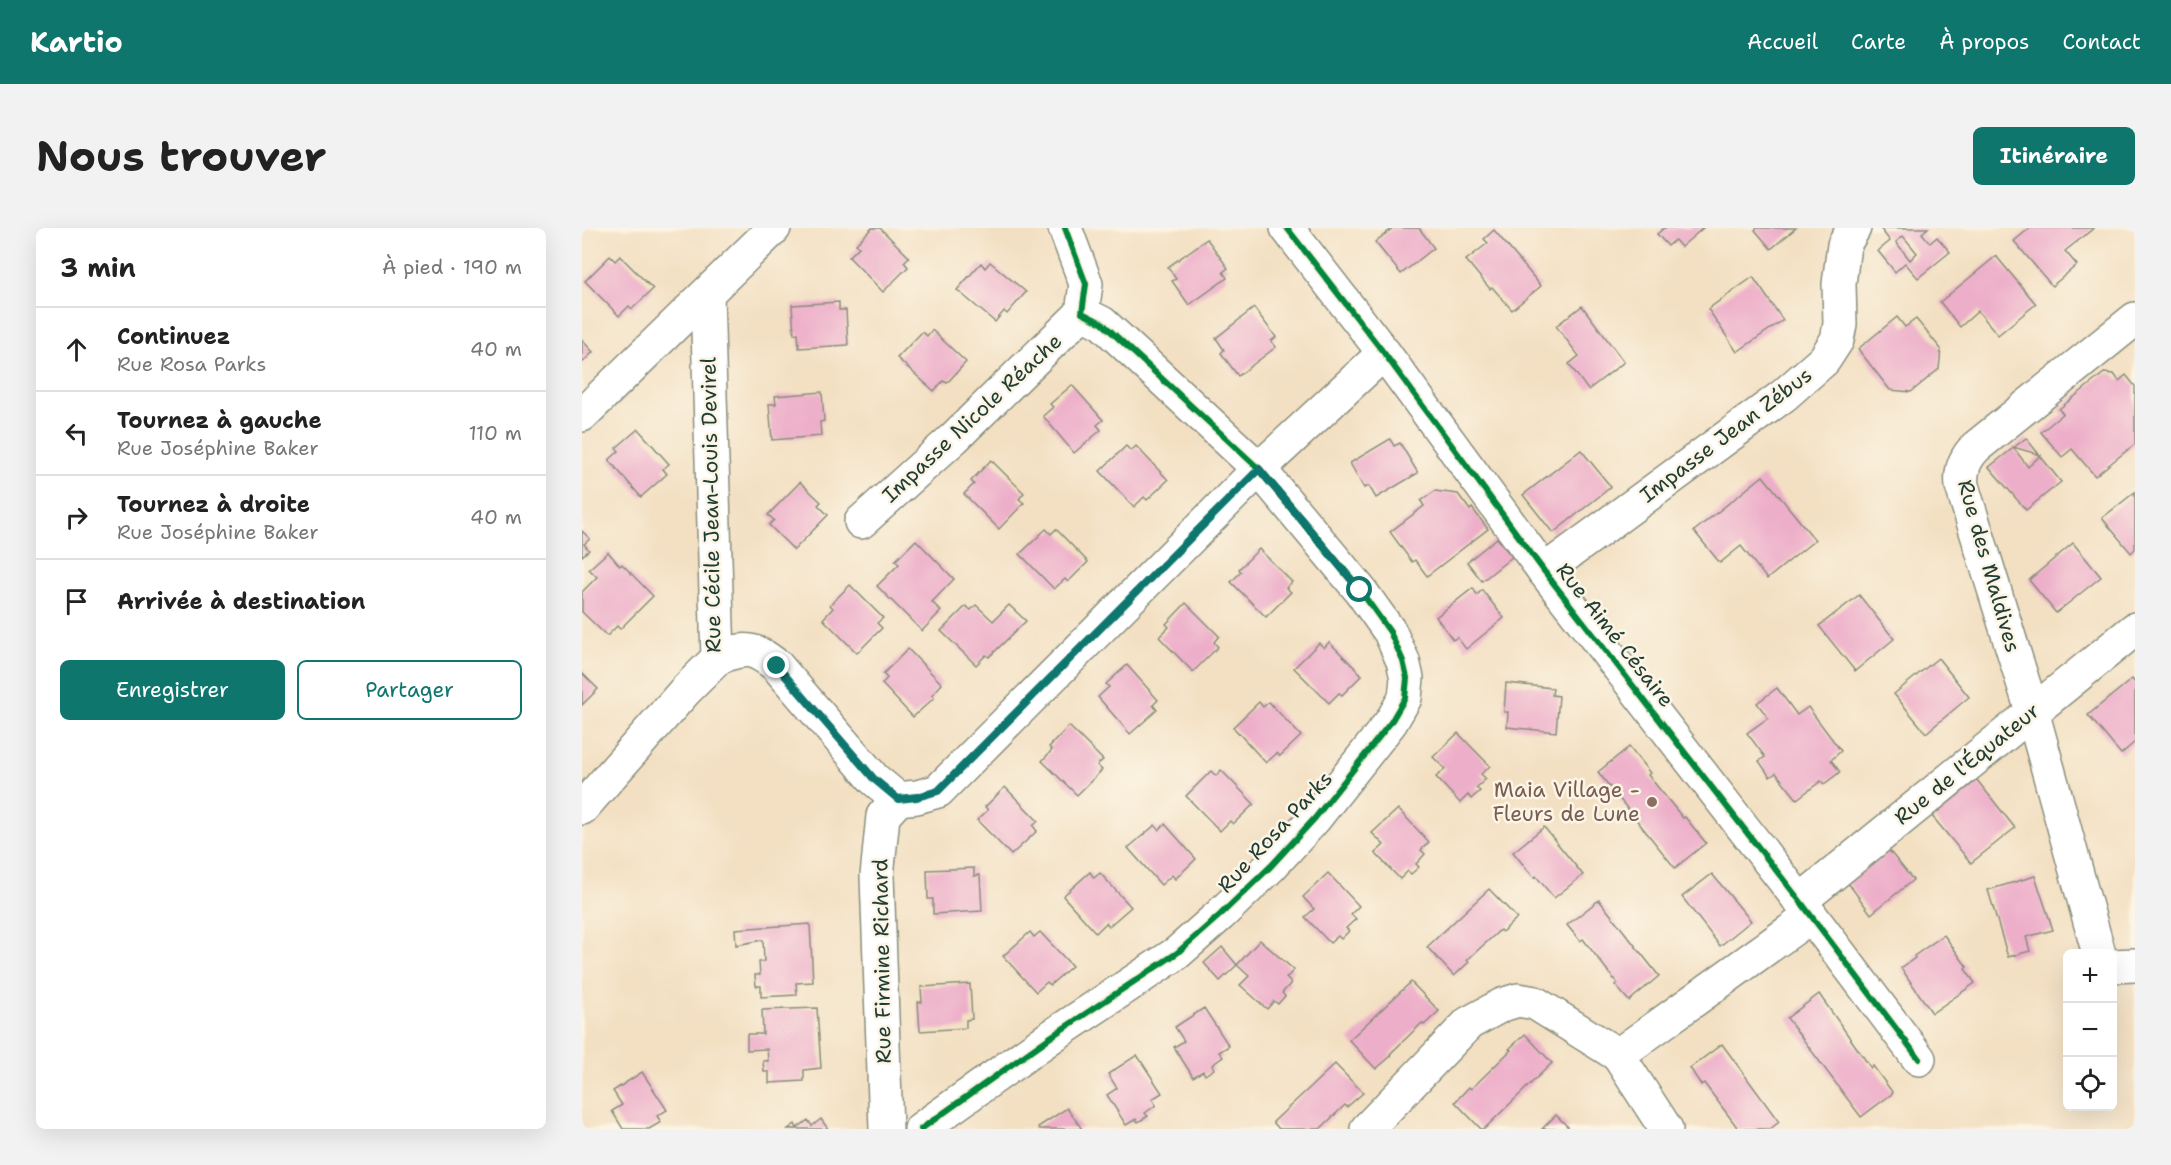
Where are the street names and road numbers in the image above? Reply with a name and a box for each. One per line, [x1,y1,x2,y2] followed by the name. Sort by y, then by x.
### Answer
[876,327,1068,509] street label: Impasse Nicole Réache
[694,356,728,653] street label: Rue Cécile Jean-Louis Devirel
[1634,361,1818,509] street label: Impasse Jean Zébus
[1951,476,2027,656] street label: Rue des Maldives
[1550,557,1680,713] street label: Rue Aimé Césaire
[1888,696,2045,831] street label: Rue de l'Équateur
[1211,765,1339,899] street label: Rue Rosa Parks
[866,858,898,1064] street label: Rue Firmine Richard

